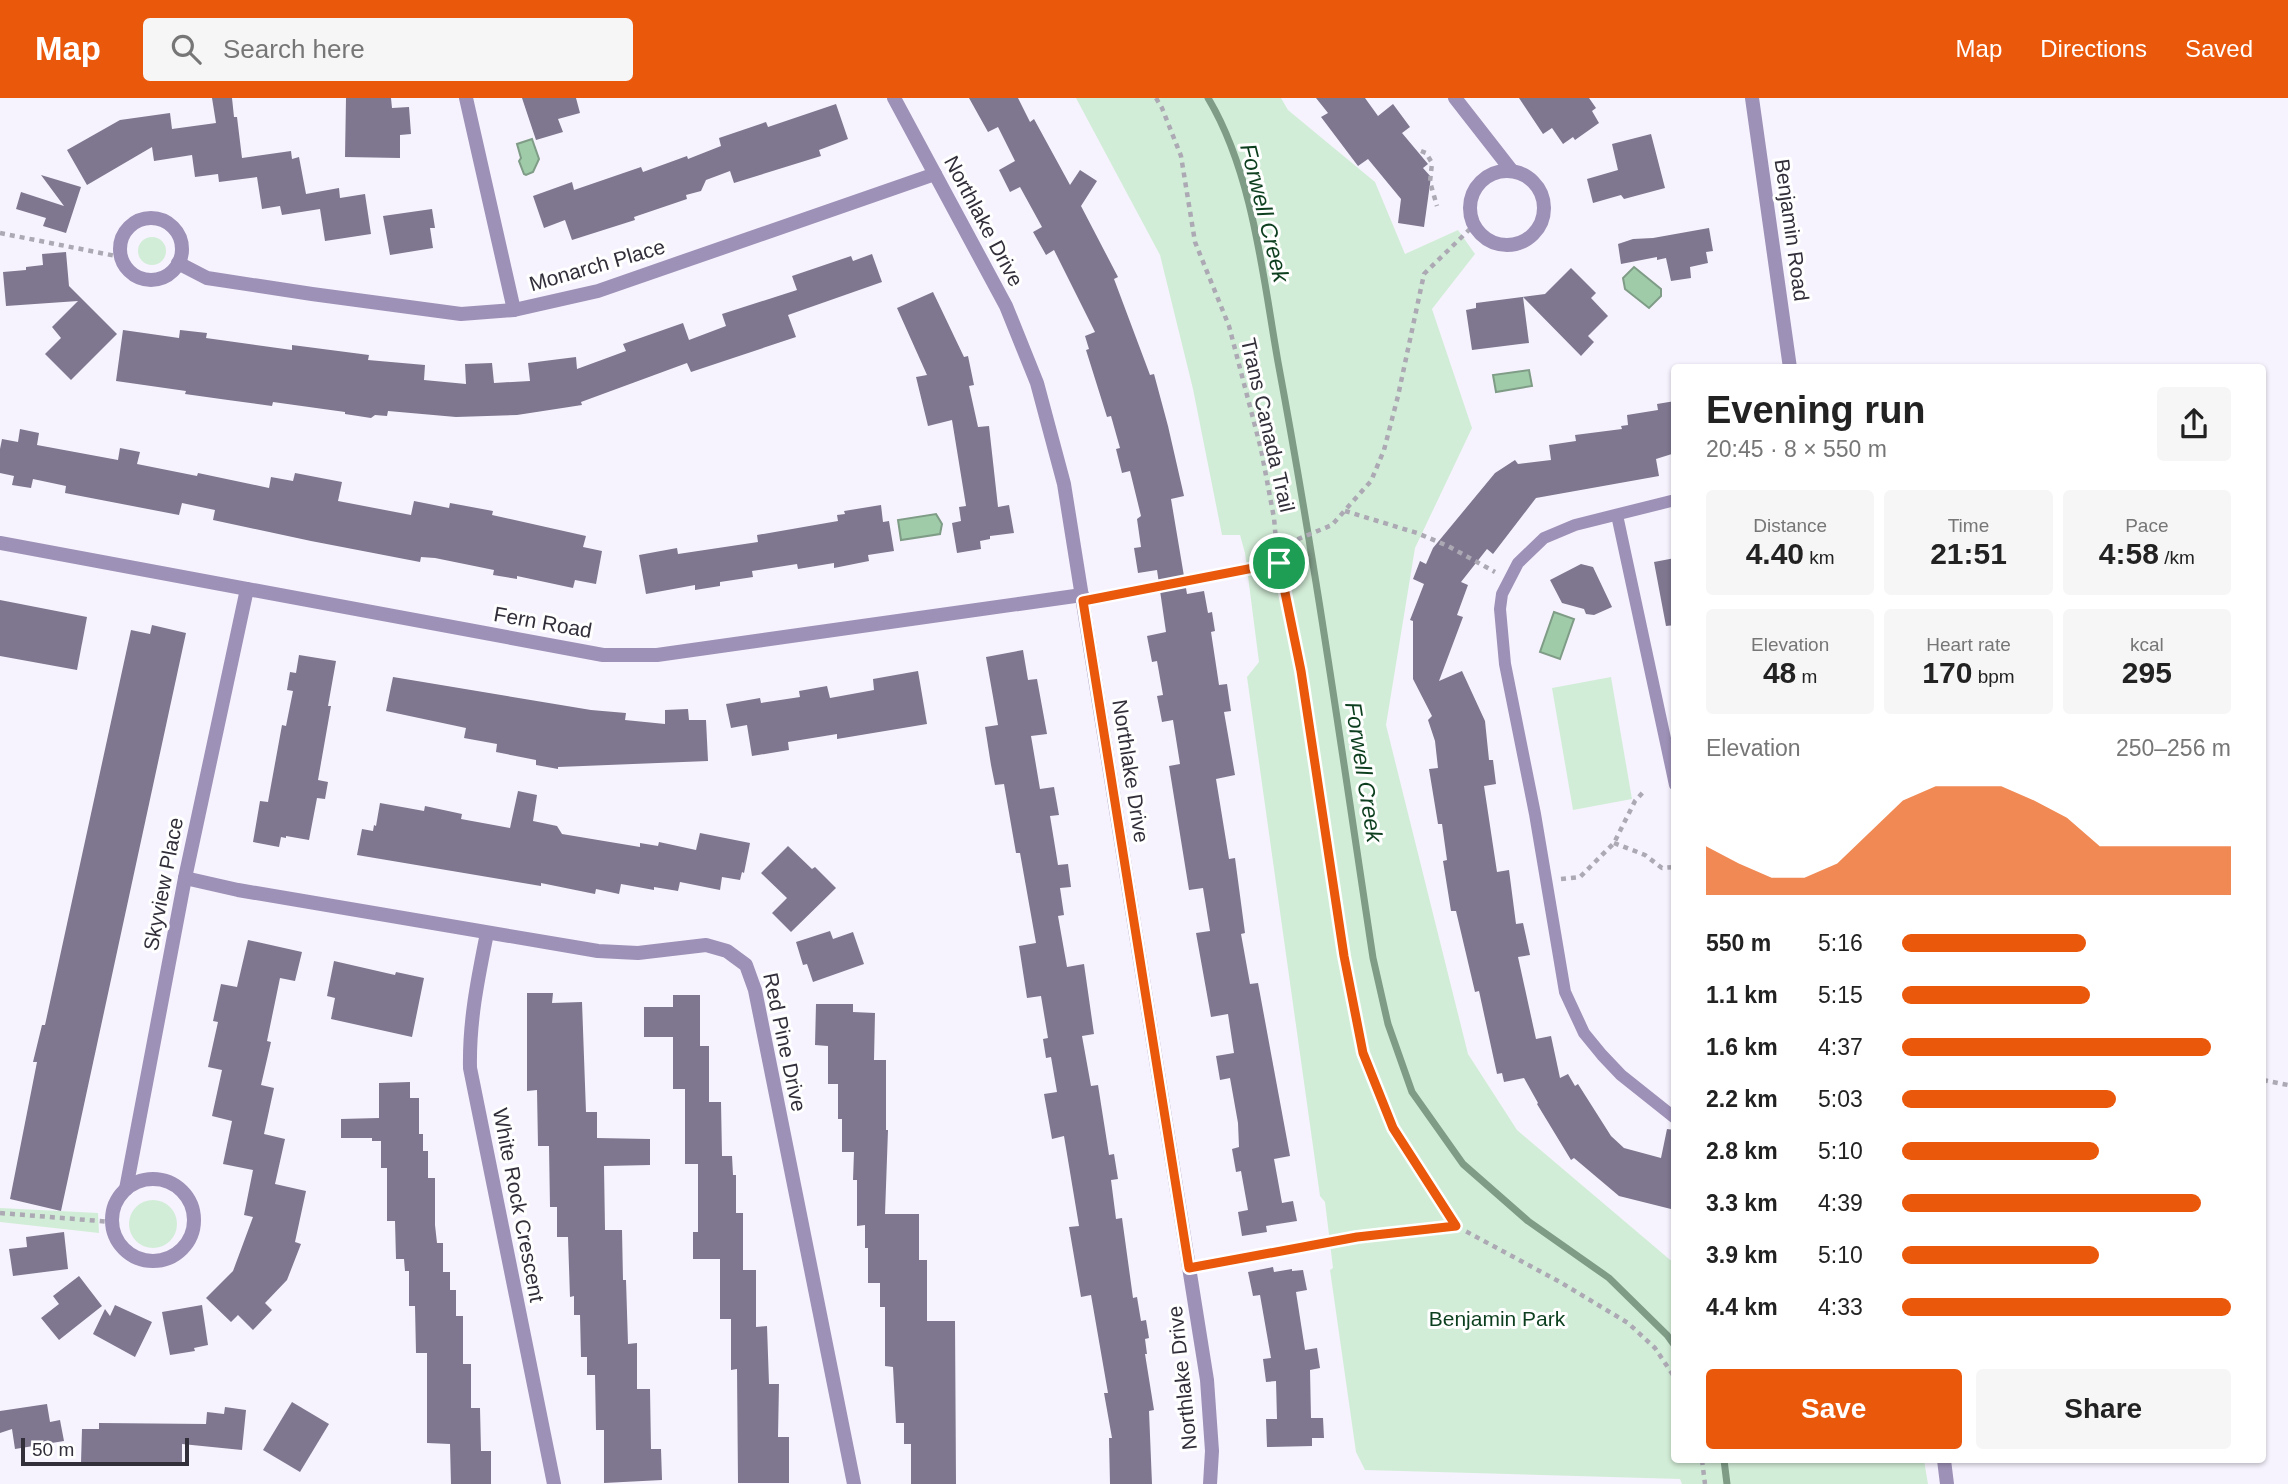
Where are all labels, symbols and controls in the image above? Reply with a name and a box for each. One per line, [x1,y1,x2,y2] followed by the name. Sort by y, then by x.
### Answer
[143,18,633,81] search box
[35,30,101,67] text: Map
[167,30,205,68] icon: search
[223,34,365,64] text: Search here
[1956,35,2002,62] text: Map
[2040,35,2147,62] text: Directions
[2185,35,2253,62] text: Saved
[1235,141,1295,286] water label: Forwell Creek
[940,152,1028,290] street label: Northlake Drive
[1771,157,1813,303] street label: Benjamin Road
[527,235,667,295] street label: Monarch Place
[1237,336,1299,514] street label: Trans Canada Trail
[2157,387,2231,461] button: share
[1706,389,1926,431] text: Evening run
[1706,436,1887,462] text: 20:45 · 8 × 550 m
[1753,515,1827,536] text: Distance
[1948,515,1989,536] text: Time
[2125,515,2168,536] text: Pace
[1249,533,1309,593] pin
[1746,537,1804,570] text: 4.40
[1930,537,2007,570] text: 21:51
[2099,537,2159,570] text: 4:58
[1260,544,1298,582] icon: arrive
[1804,547,1835,568] text: km
[2159,547,2195,568] text: /km
[492,602,594,642] street label: Fern Road
[1751,634,1829,655] text: Elevation
[1926,634,2011,655] text: Heart rate
[2130,634,2164,655] text: kcal
[1763,656,1796,689] text: 48
[1922,656,1972,689] text: 170
[2122,656,2172,689] text: 295
[1796,666,1817,687] text: m
[1972,666,2015,687] text: bpm
[1108,698,1154,844] street label: Northlake Drive
[1340,700,1388,846] water label: Forwell Creek
[1706,735,1801,761] text: Elevation
[2116,735,2231,761] text: 250–256 m
[139,815,187,953] street label: Skyview Place
[1706,930,1771,956] text: 550 m
[1818,930,1863,956] text: 5:16
[759,971,811,1113] street label: Red Pine Drive
[1706,982,1778,1008] text: 1.1 km
[1818,982,1863,1008] text: 5:15
[1706,1034,1778,1060] text: 1.6 km
[1818,1034,1863,1060] text: 4:37
[1706,1086,1778,1112] text: 2.2 km
[1818,1086,1863,1112] text: 5:03
[489,1106,549,1304] street label: White Rock Crescent
[1706,1138,1778,1164] text: 2.8 km
[1818,1138,1863,1164] text: 5:10
[1706,1190,1778,1216] text: 3.3 km
[1818,1190,1863,1216] text: 4:39
[1706,1242,1778,1268] text: 3.9 km
[1818,1242,1863,1268] text: 5:10
[1706,1294,1778,1320] text: 4.4 km
[1818,1294,1863,1320] text: 4:33
[1163,1305,1201,1451] street label: Northlake Drive
[1429,1307,1566,1330] park label: Benjamin Park
[1706,1369,1962,1449] button: Save
[1976,1369,2231,1449] button: Share
[21,1435,189,1467] scale bar
[32,1439,74,1460] text: 50 m

